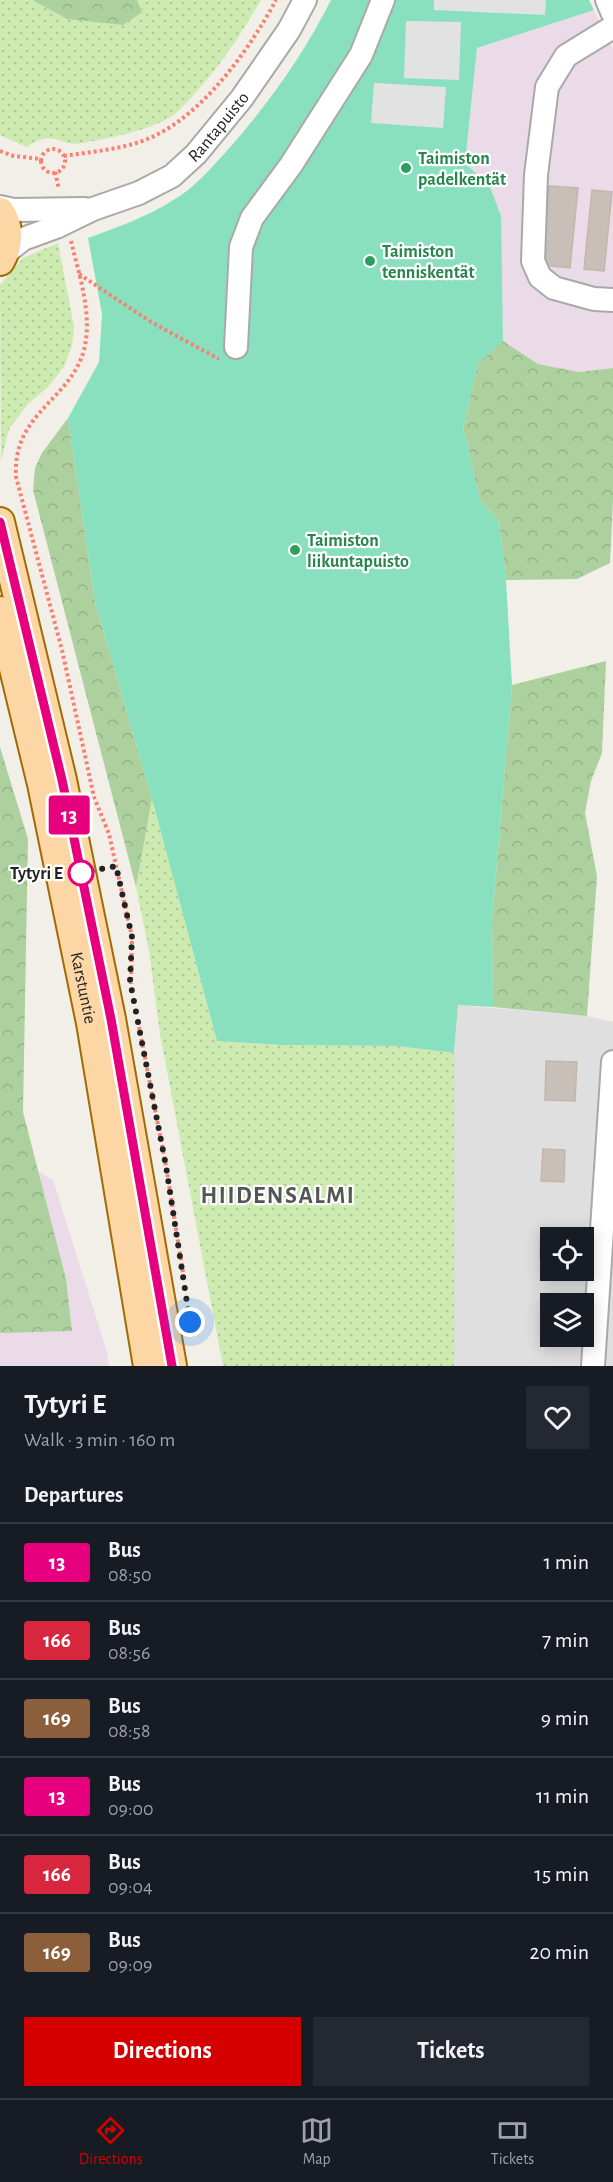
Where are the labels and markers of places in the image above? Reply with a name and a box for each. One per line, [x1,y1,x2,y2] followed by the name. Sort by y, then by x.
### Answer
[418,150,506,189] place label: Taimiston padelkentät
[399,161,413,175] marker: Taimiston padelkentät
[382,243,474,282] place label: Taimiston tenniskentät
[363,254,377,268] marker: Taimiston tenniskentät
[307,532,409,571] place label: Taimiston liikuntapuisto
[288,543,302,557] marker: Taimiston liikuntapuisto
[68,860,94,886] marker: Tytyri E
[10,865,63,883] place label: Tytyri E

